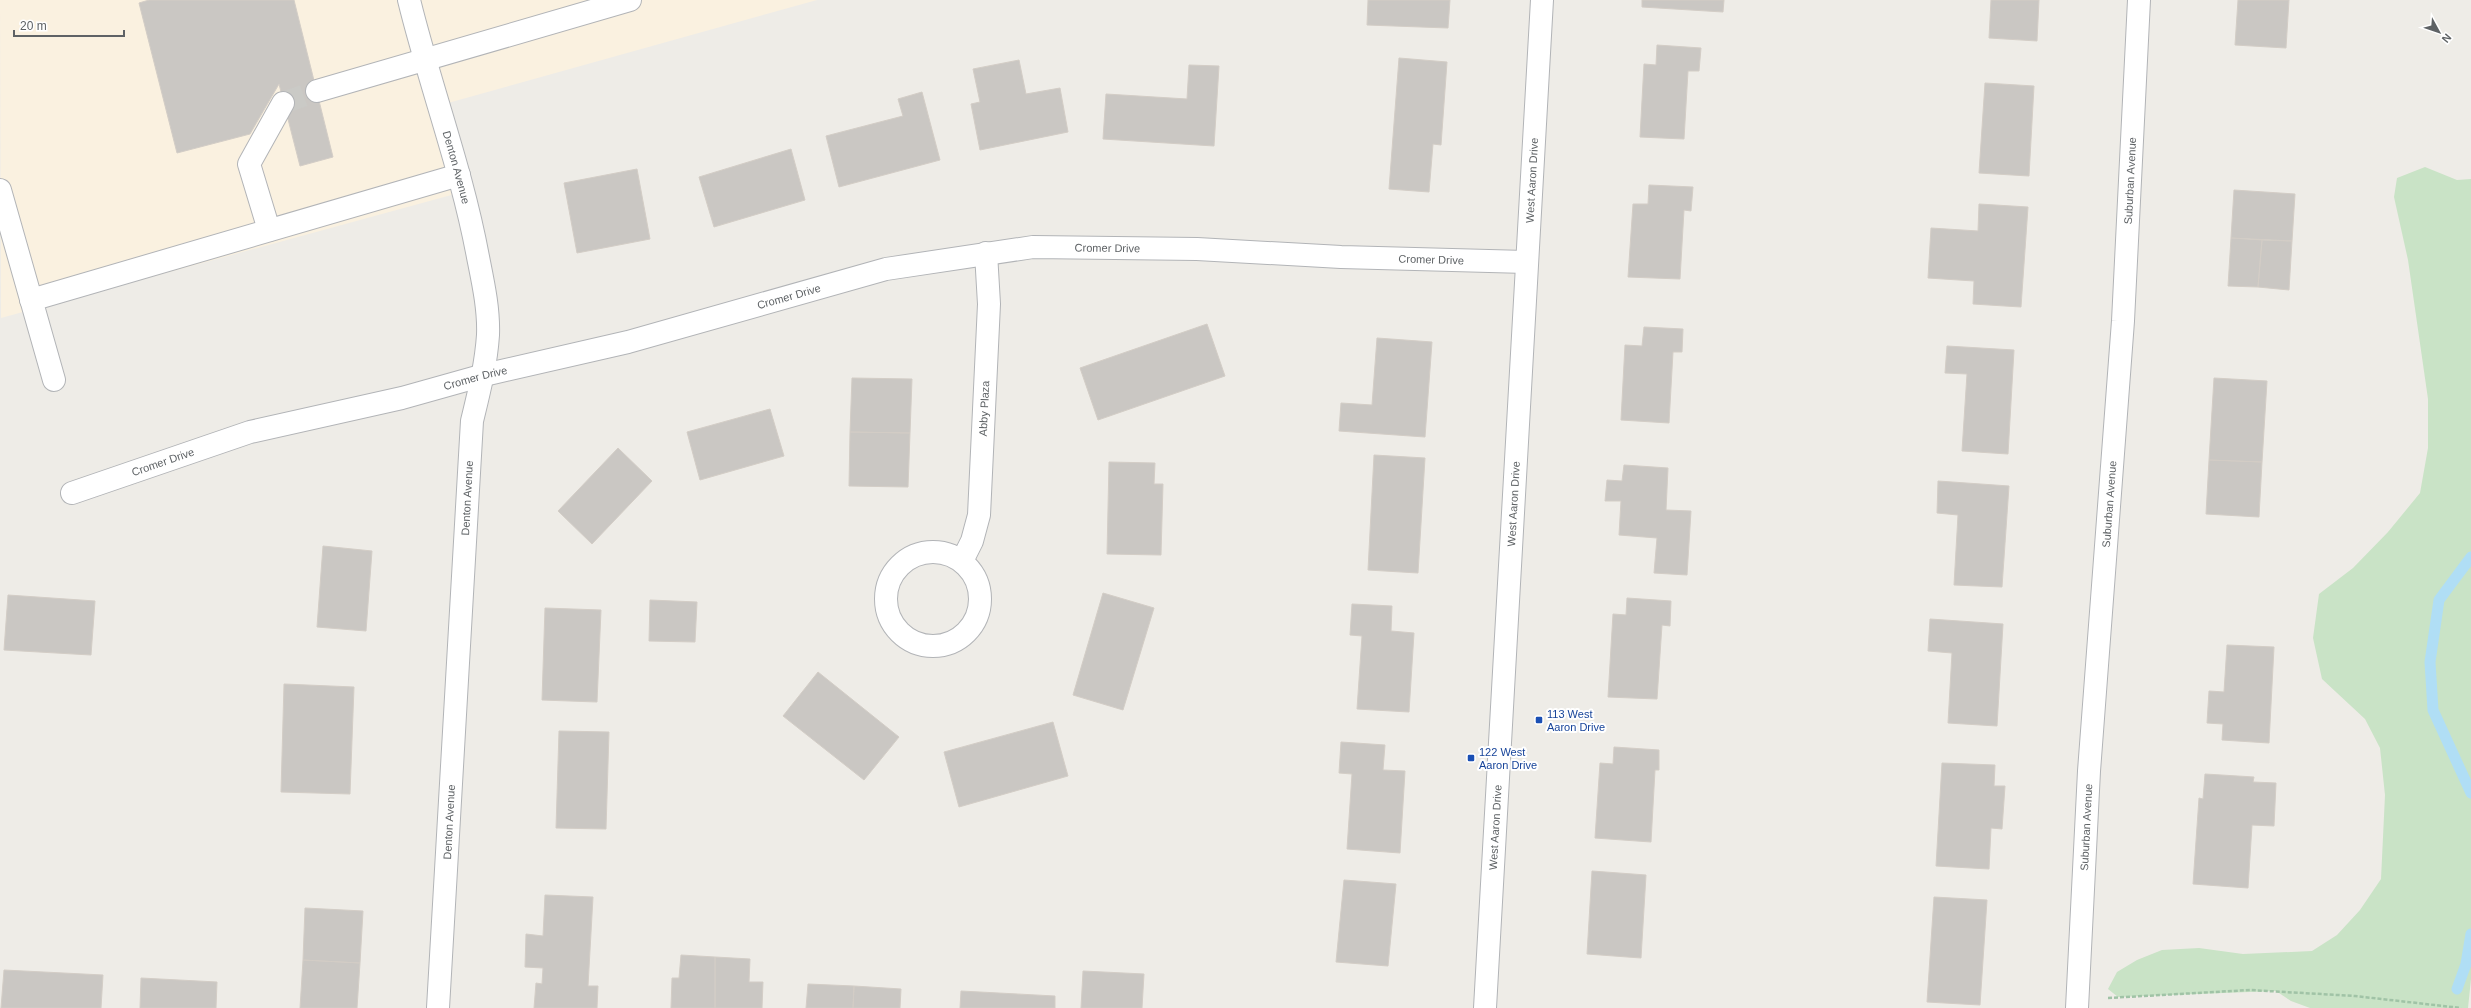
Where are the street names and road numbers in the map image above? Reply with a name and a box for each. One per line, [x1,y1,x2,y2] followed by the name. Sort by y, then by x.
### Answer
[441,130,472,205] street label: Denton Avenue
[1523,137,1540,223] street label: West Aaron Drive
[2122,137,2138,225] street label: Suburban Avenue
[1075,242,1140,254] street label: Cromer Drive
[1398,253,1464,266] street label: Cromer Drive
[756,282,822,311] street label: Cromer Drive
[442,364,508,392] street label: Cromer Drive
[977,379,991,437] street label: Abby Plaza
[130,446,196,478] street label: Cromer Drive
[459,460,475,536] street label: Denton Avenue
[2100,460,2118,548] street label: Suburban Avenue
[1505,461,1522,547] street label: West Aaron Drive
[2078,783,2094,871] street label: Suburban Avenue
[441,784,457,860] street label: Denton Avenue
[1487,784,1504,870] street label: West Aaron Drive

